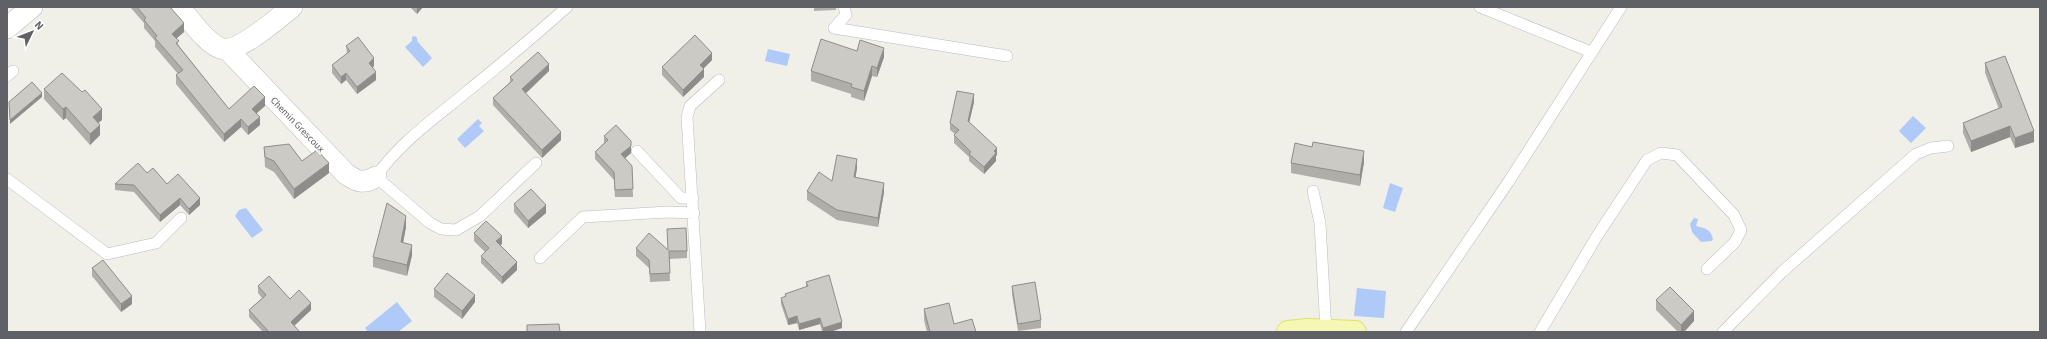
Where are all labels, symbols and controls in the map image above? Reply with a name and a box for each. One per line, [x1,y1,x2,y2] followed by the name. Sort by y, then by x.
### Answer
[12,12,52,52] north arrow
[31,18,47,33] text: N
[267,94,328,156] street label: Chemin Grescoux

